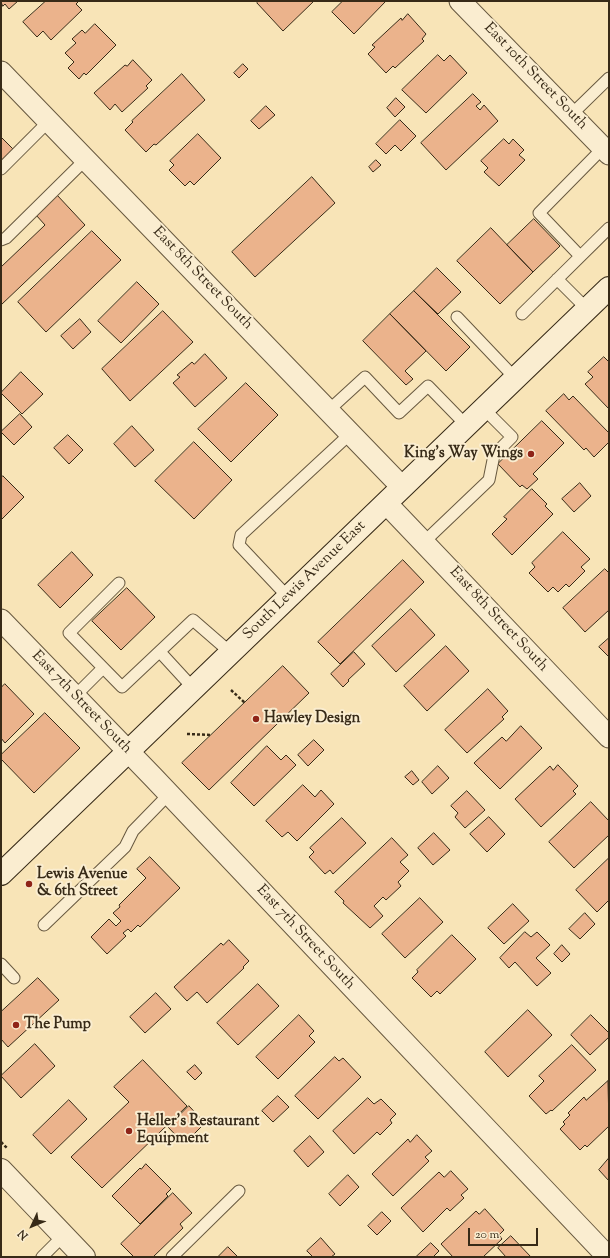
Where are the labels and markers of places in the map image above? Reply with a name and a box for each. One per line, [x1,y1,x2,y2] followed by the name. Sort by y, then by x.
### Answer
[404,445,523,463] place label: King's Way Wings
[526,449,536,459] marker: King's Way Wings
[264,710,360,728] place label: Hawley Design
[251,714,261,724] marker: Hawley Design
[37,866,127,901] place label: Lewis Avenue & 6th Street
[24,879,34,889] marker: Lewis Avenue & 6th Street
[24,1016,91,1034] place label: The Pump
[11,1020,21,1030] marker: The Pump
[137,1113,259,1148] place label: Heller's Restaurant Equipment
[124,1126,134,1136] marker: Heller's Restaurant Equipment

